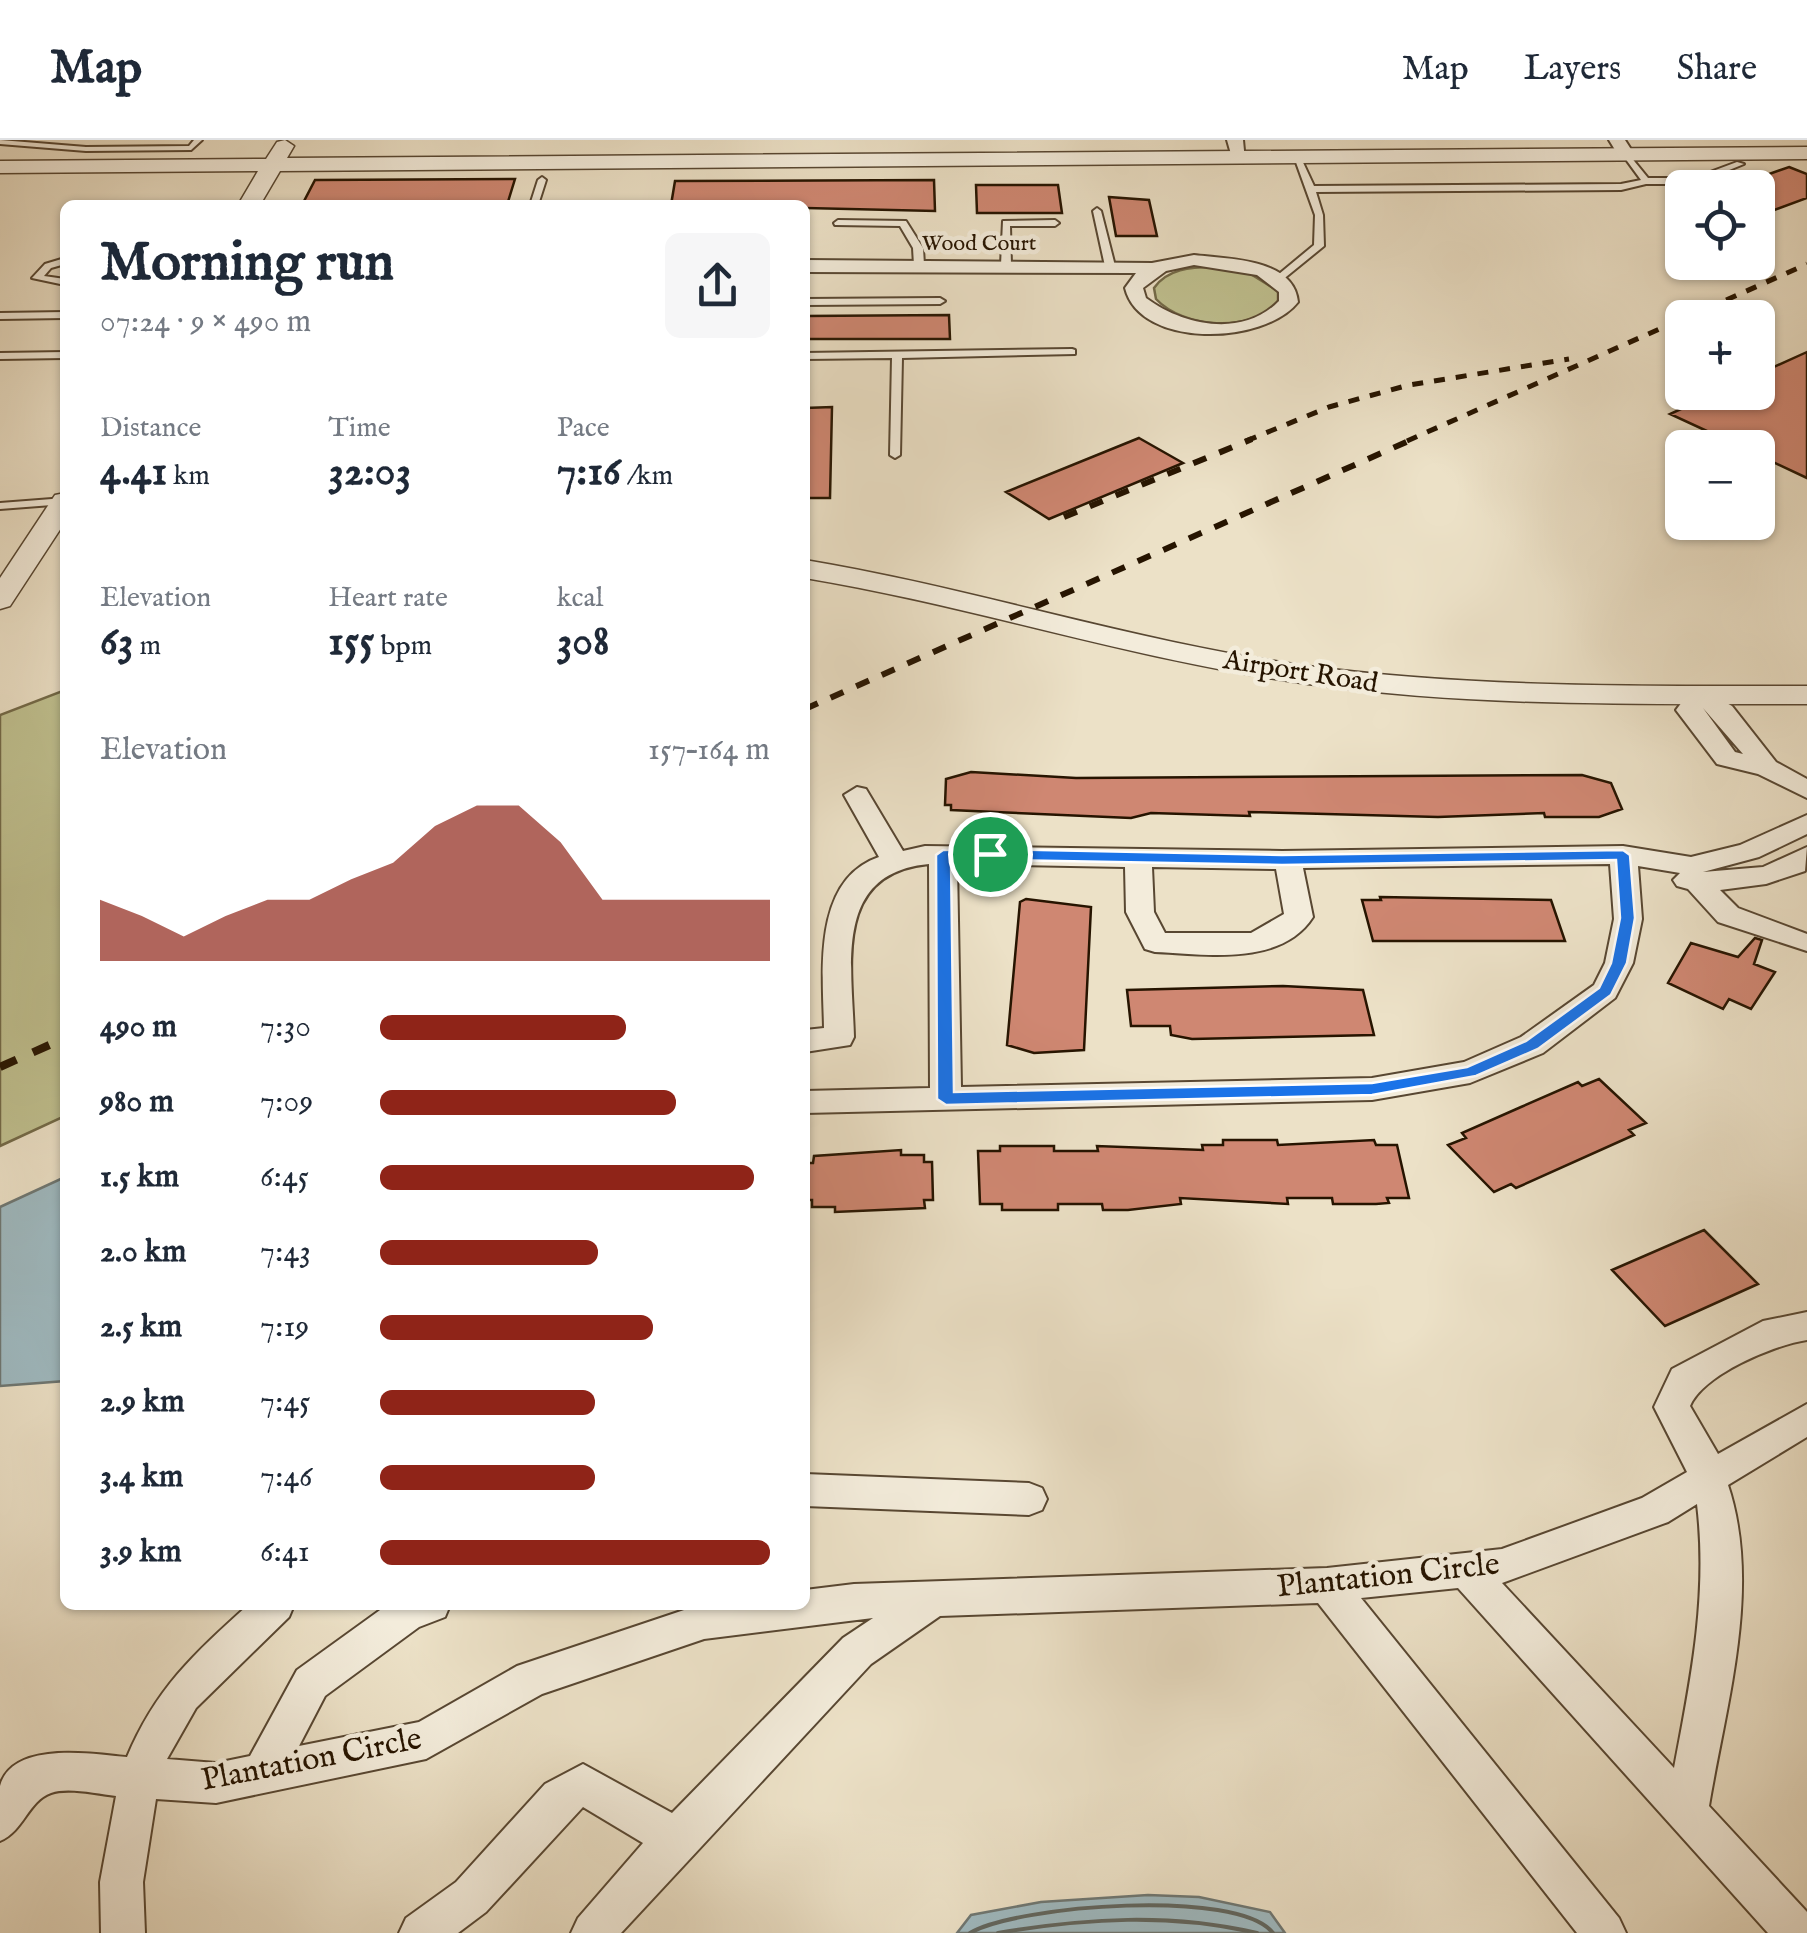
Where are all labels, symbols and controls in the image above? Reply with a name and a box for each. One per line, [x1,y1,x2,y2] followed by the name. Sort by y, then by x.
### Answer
[50,39,142,99] text: Map
[1402,47,1469,92] text: Map
[1524,47,1621,92] text: Layers
[1676,47,1757,92] text: Share
[1665,170,1775,540] map controls
[1665,170,1775,280] button: locate
[100,229,394,299] text: Morning run
[922,230,1037,258] street label: Wood Court
[665,233,770,338] button: share
[1665,300,1775,410] button: +
[100,302,311,343] text: 07:24 · 9 × 490 m
[100,411,201,446] text: Distance
[328,411,391,446] text: Time
[557,411,610,446] text: Pace
[1665,430,1775,540] button: −
[100,446,167,499] text: 4.41
[328,446,411,499] text: 32:03
[557,446,621,499] text: 7:16
[167,459,210,494] text: km
[621,459,673,494] text: /km
[100,581,211,616] text: Elevation
[328,581,448,616] text: Heart rate
[557,581,603,616] text: kcal
[100,616,133,669] text: 63
[328,616,374,669] text: 155
[557,616,609,669] text: 308
[133,629,161,664] text: m
[374,629,432,664] text: bpm
[1220,643,1381,702] street label: Airport Road
[100,730,227,771] text: Elevation
[648,730,770,771] text: 157–164 m
[948,812,1033,897] pin
[963,827,1018,882] icon: arrive
[100,1007,177,1048] text: 490 m
[260,1007,311,1048] text: 7:30
[100,1082,174,1123] text: 980 m
[260,1082,313,1123] text: 7:09
[100,1157,179,1198] text: 1.5 km
[260,1157,309,1198] text: 6:45
[100,1232,186,1273] text: 2.0 km
[260,1232,311,1273] text: 7:43
[100,1307,182,1348] text: 2.5 km
[260,1307,309,1348] text: 7:19
[100,1382,185,1423] text: 2.9 km
[260,1382,311,1423] text: 7:45
[100,1457,184,1498] text: 3.4 km
[260,1457,313,1498] text: 7:46
[100,1532,182,1573] text: 3.9 km
[260,1532,310,1573] text: 6:41
[1275,1544,1502,1609] street label: Plantation Circle
[198,1719,425,1802] street label: Plantation Circle

